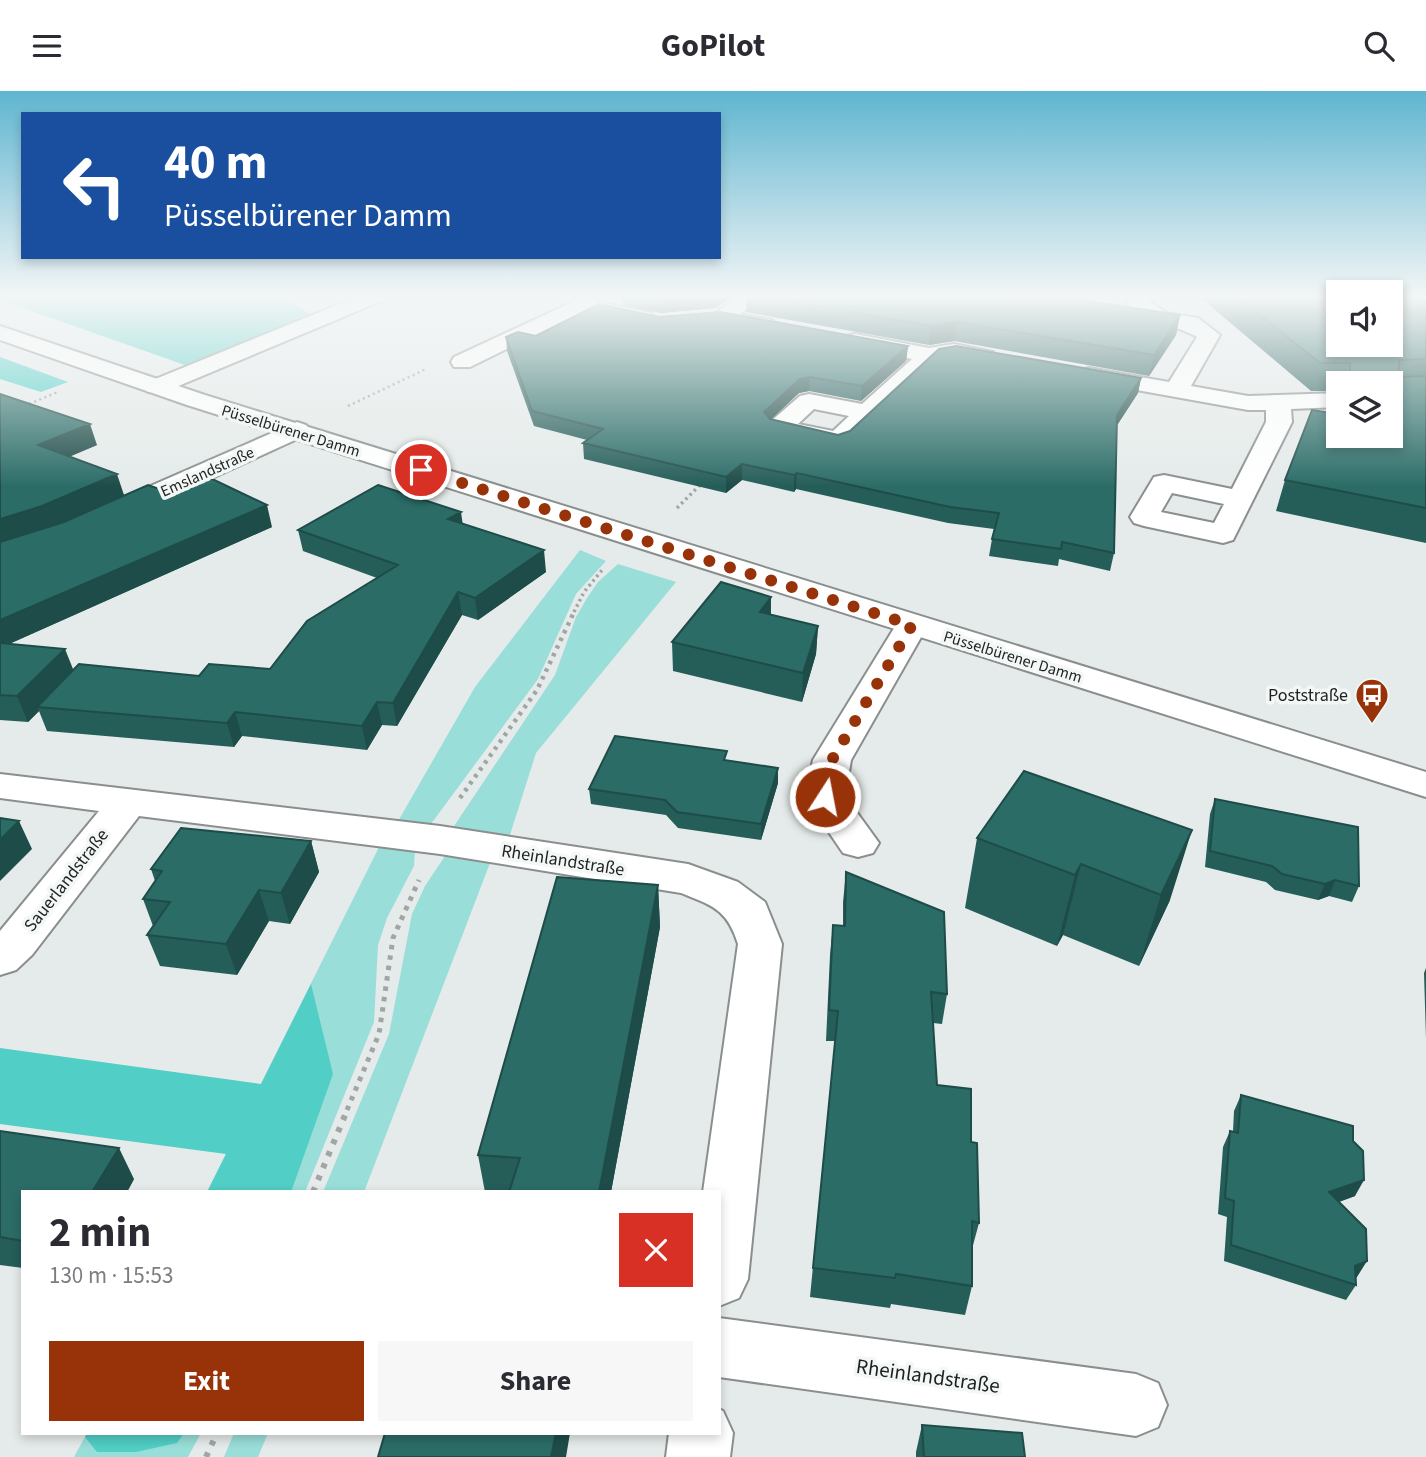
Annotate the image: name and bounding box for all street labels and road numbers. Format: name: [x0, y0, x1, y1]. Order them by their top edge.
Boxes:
street label: Püsselbürener Damm: [219, 399, 363, 463]
street label: Emslandstraße: [157, 441, 258, 502]
street label: Püsselbürener Damm: [941, 625, 1085, 689]
street label: Sauerlandstraße: [18, 823, 115, 937]
street label: Rheinlandstraße: [500, 838, 626, 883]
street label: Rheinlandstraße: [854, 1351, 1002, 1401]

